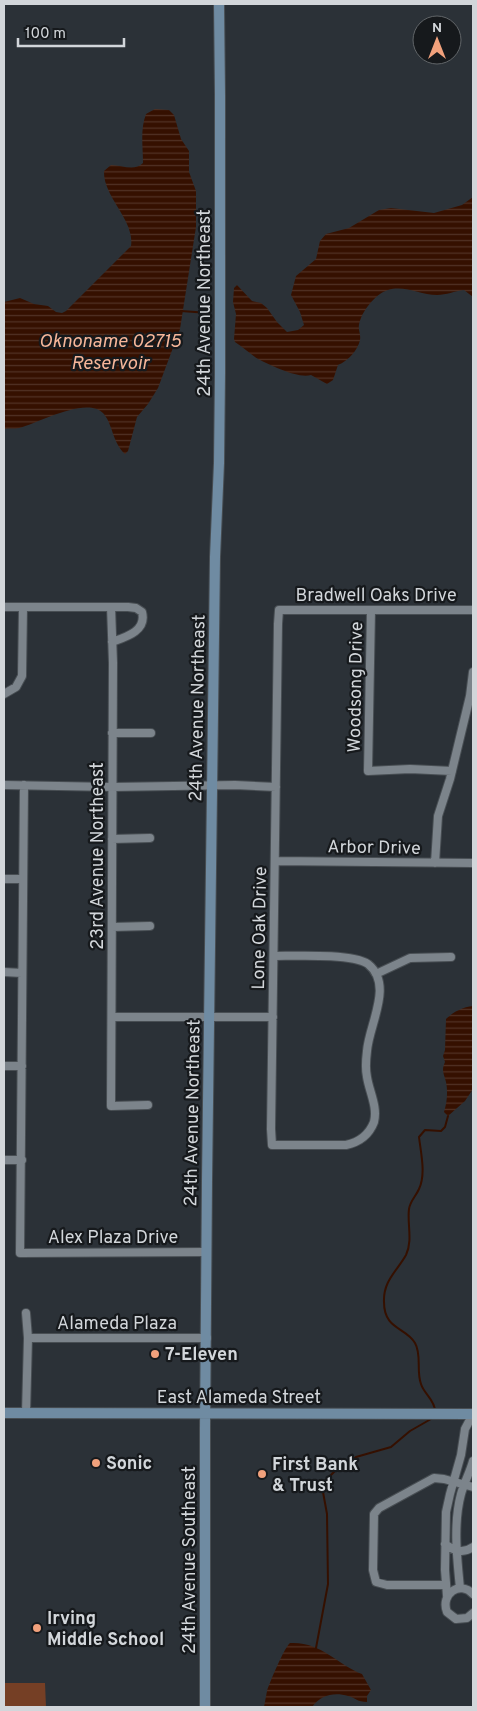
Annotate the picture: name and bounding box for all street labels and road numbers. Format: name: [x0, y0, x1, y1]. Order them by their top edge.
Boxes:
street label: 24th Avenue Northeast: [194, 209, 217, 397]
street label: Bradwell Oaks Drive: [295, 585, 457, 608]
street label: 24th Avenue Northeast: [185, 614, 212, 802]
street label: Woodsong Drive: [344, 621, 369, 753]
street label: 23rd Avenue Northeast: [87, 762, 110, 950]
street label: Arbor Drive: [327, 836, 421, 861]
street label: Lone Oak Drive: [248, 866, 273, 990]
street label: 24th Avenue Northeast: [180, 1019, 207, 1207]
street label: Alex Plaza Drive: [48, 1227, 178, 1250]
street label: Alameda Plaza: [57, 1313, 177, 1336]
street label: East Alameda Street: [157, 1387, 321, 1410]
street label: 24th Avenue Southeast: [179, 1466, 202, 1654]

